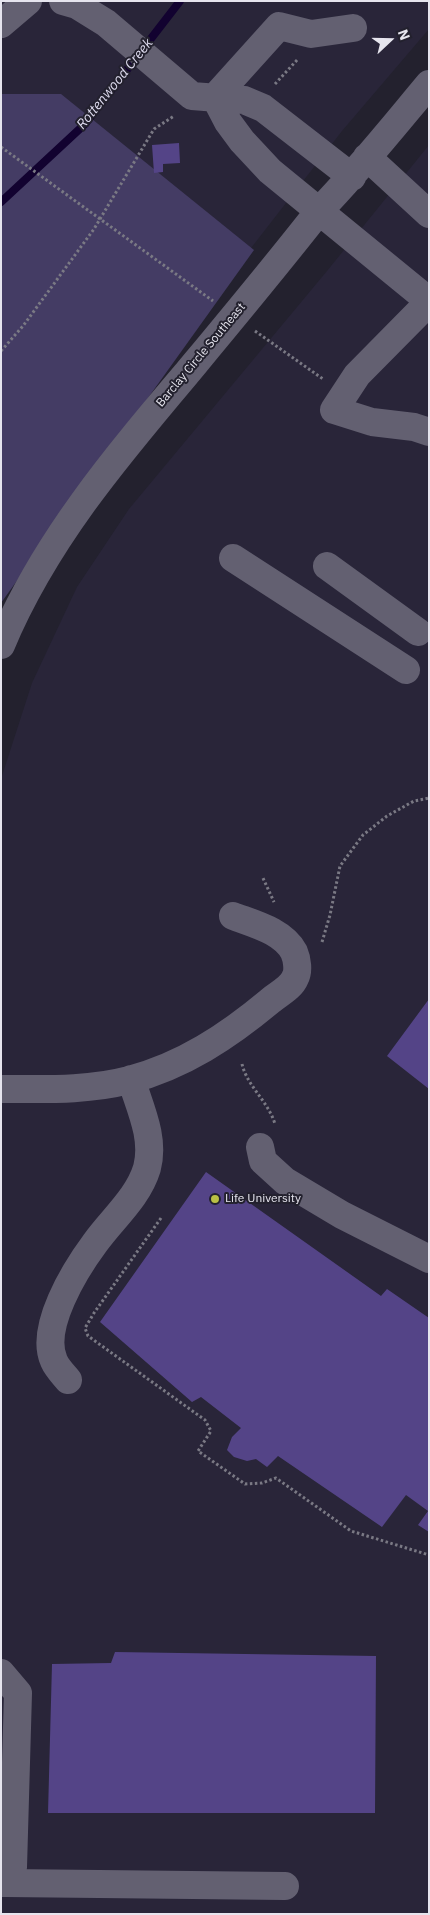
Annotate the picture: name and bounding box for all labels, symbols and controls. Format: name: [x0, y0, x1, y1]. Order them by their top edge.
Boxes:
north arrow: [365, 15, 415, 65]
text: N: [394, 27, 414, 43]
water label: Rottenwood Creek: [73, 35, 157, 133]
street label: Barclay Circle Southeast: [153, 300, 249, 410]
place label: Life University: [225, 1192, 301, 1206]
marker: Life University: [209, 1193, 221, 1205]

